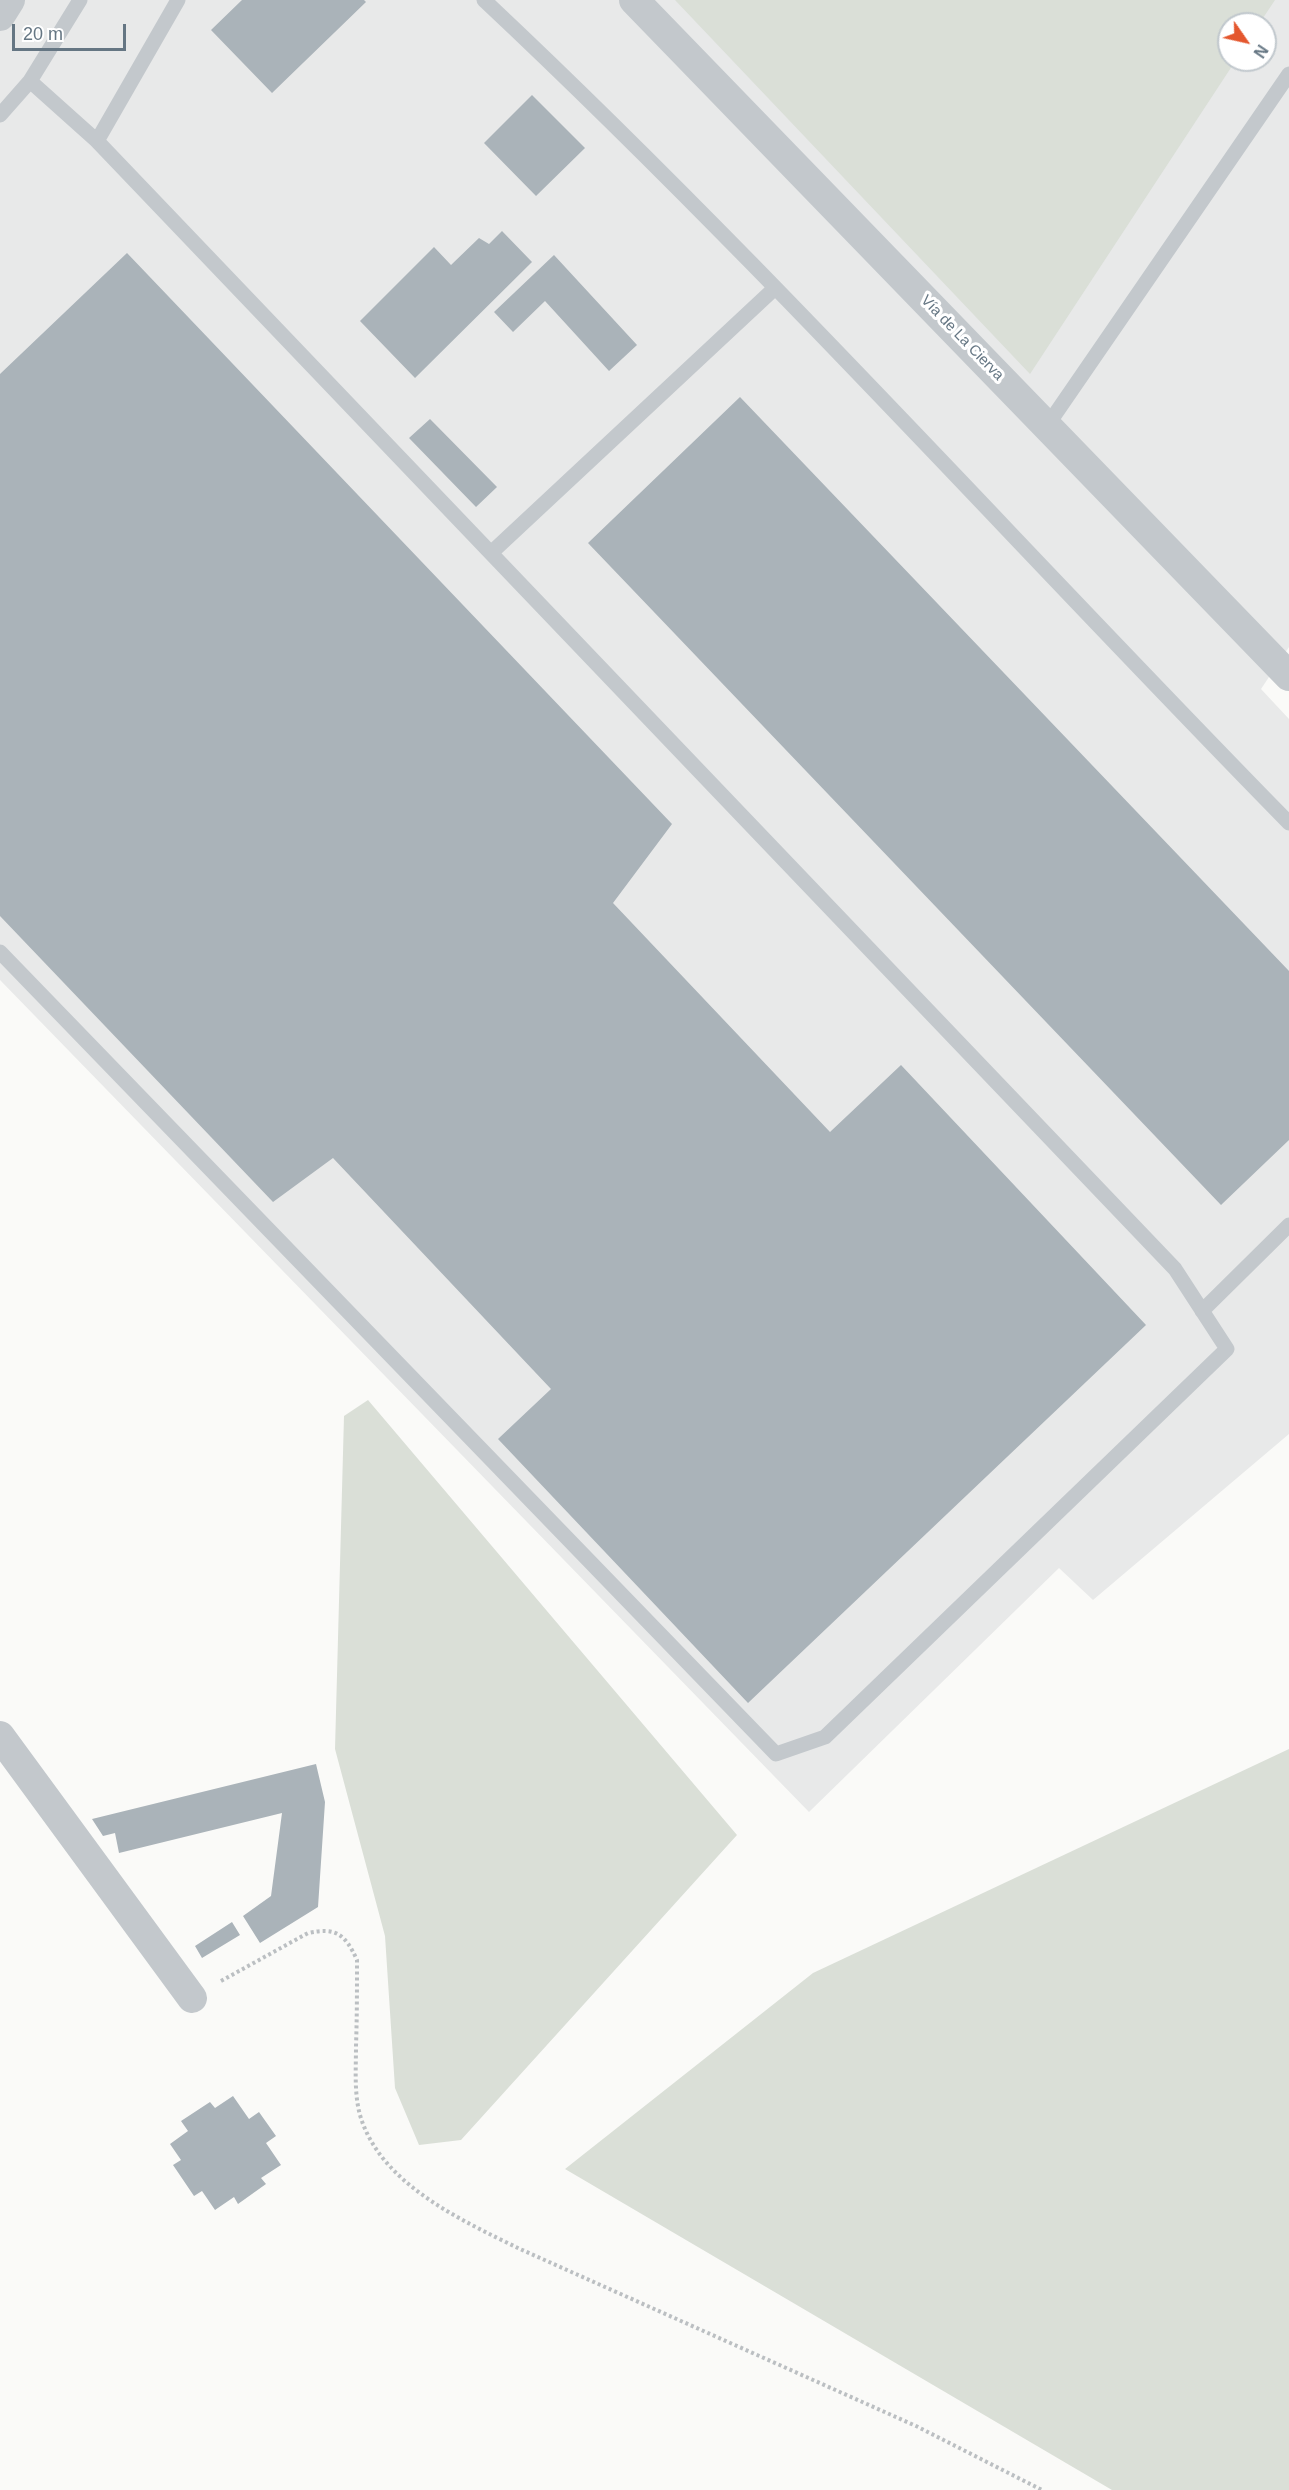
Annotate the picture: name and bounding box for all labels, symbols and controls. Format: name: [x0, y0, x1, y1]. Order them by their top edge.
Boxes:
scale bar: [15, 12, 129, 50]
north arrow: [1217, 12, 1277, 72]
text: 20 m: [23, 24, 63, 44]
text: N: [1250, 42, 1271, 61]
street label: Vía de La Cierva: [917, 292, 1007, 384]

